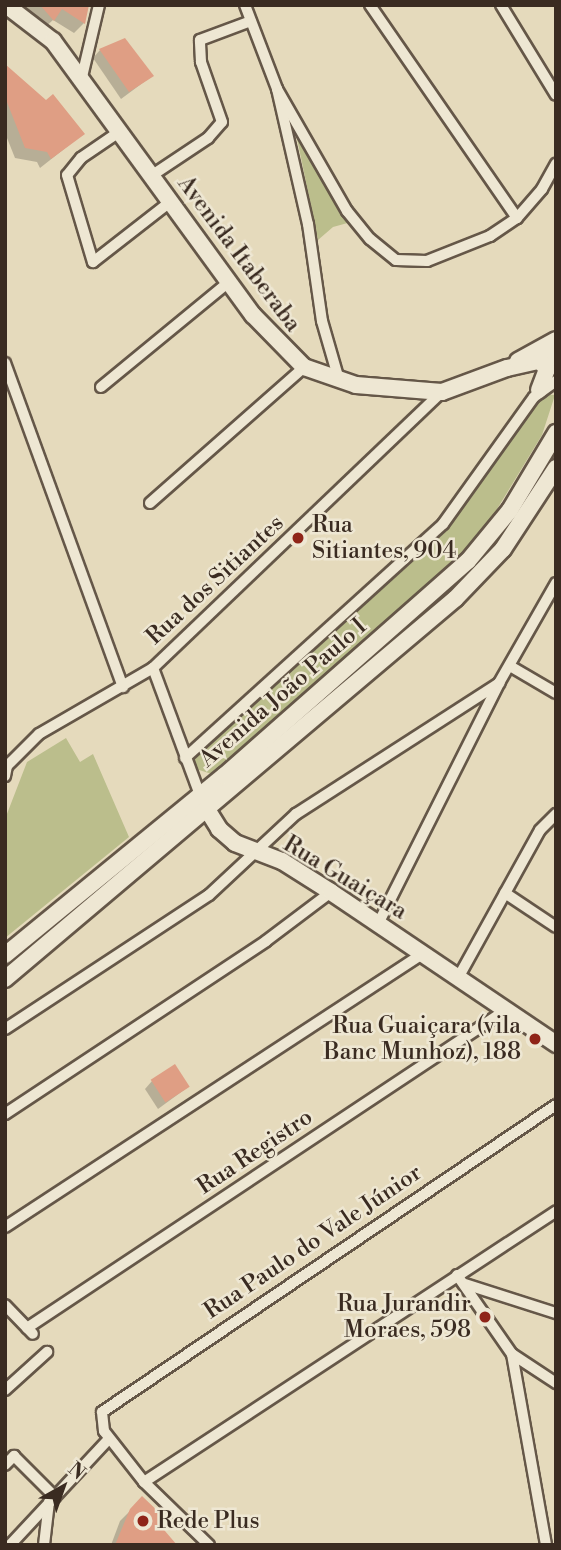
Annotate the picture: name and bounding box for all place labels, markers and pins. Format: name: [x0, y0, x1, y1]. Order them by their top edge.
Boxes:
place label: Rua Sitiantes, 904: [312, 511, 456, 565]
marker: Rua Sitiantes, 904: [290, 530, 306, 546]
place label: Rua Guaiçara (vila Banc Munhoz), 188: [323, 1012, 521, 1066]
marker: Rua Guaiçara (vila Banc Munhoz), 188: [527, 1031, 543, 1047]
place label: Rua Jurandir Moraes, 598: [337, 1290, 471, 1344]
marker: Rua Jurandir Moraes, 598: [477, 1309, 493, 1325]
place label: Rede Plus: [157, 1507, 259, 1535]
marker: Rede Plus: [135, 1513, 151, 1529]

